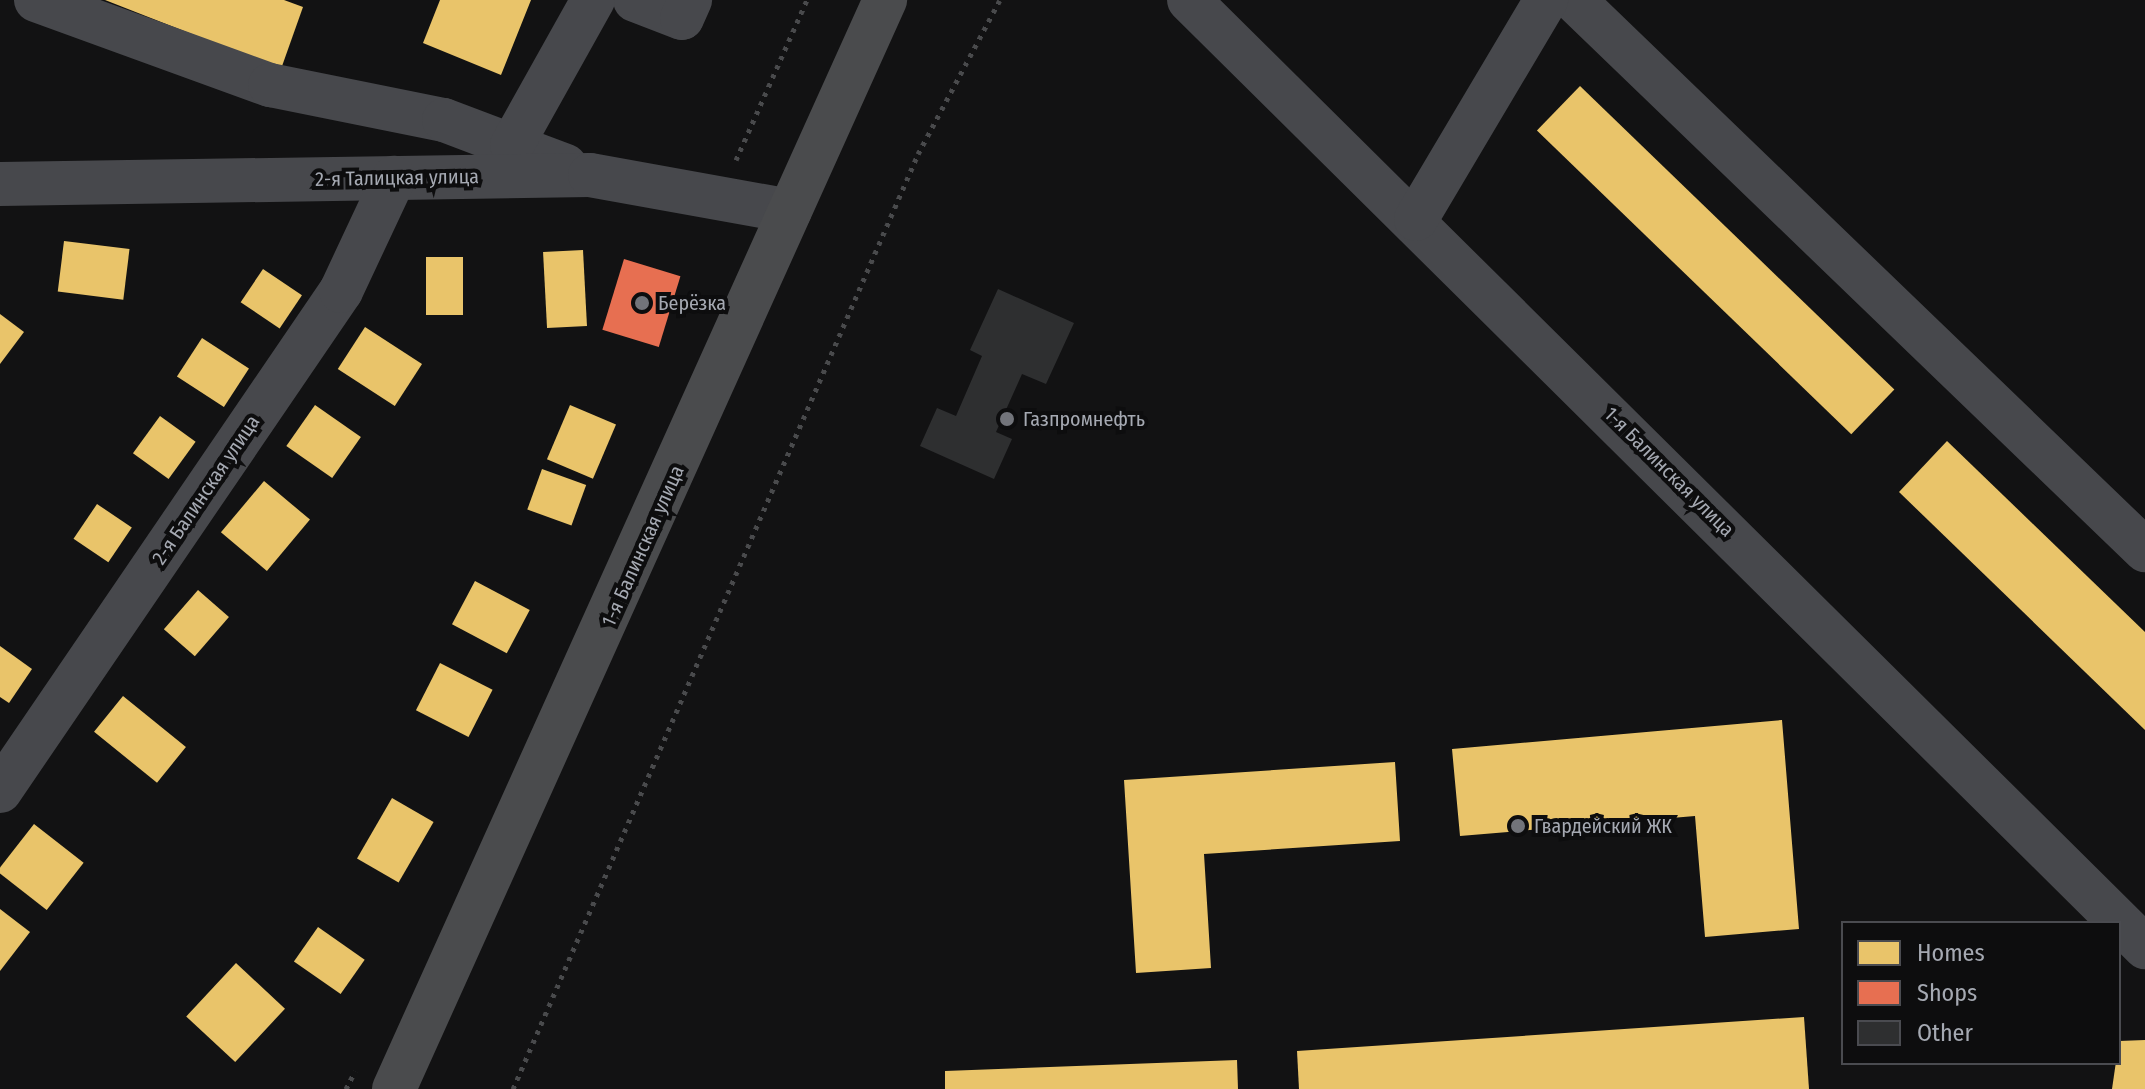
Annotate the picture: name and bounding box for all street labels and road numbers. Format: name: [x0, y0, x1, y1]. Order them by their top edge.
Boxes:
street label: 2-я Талицкая улица: [315, 165, 479, 191]
street label: 1-я Балинская улица: [1599, 402, 1739, 542]
street label: 2-я Балинская улица: [147, 411, 265, 569]
street label: 1-я Балинская улица: [597, 462, 689, 630]

